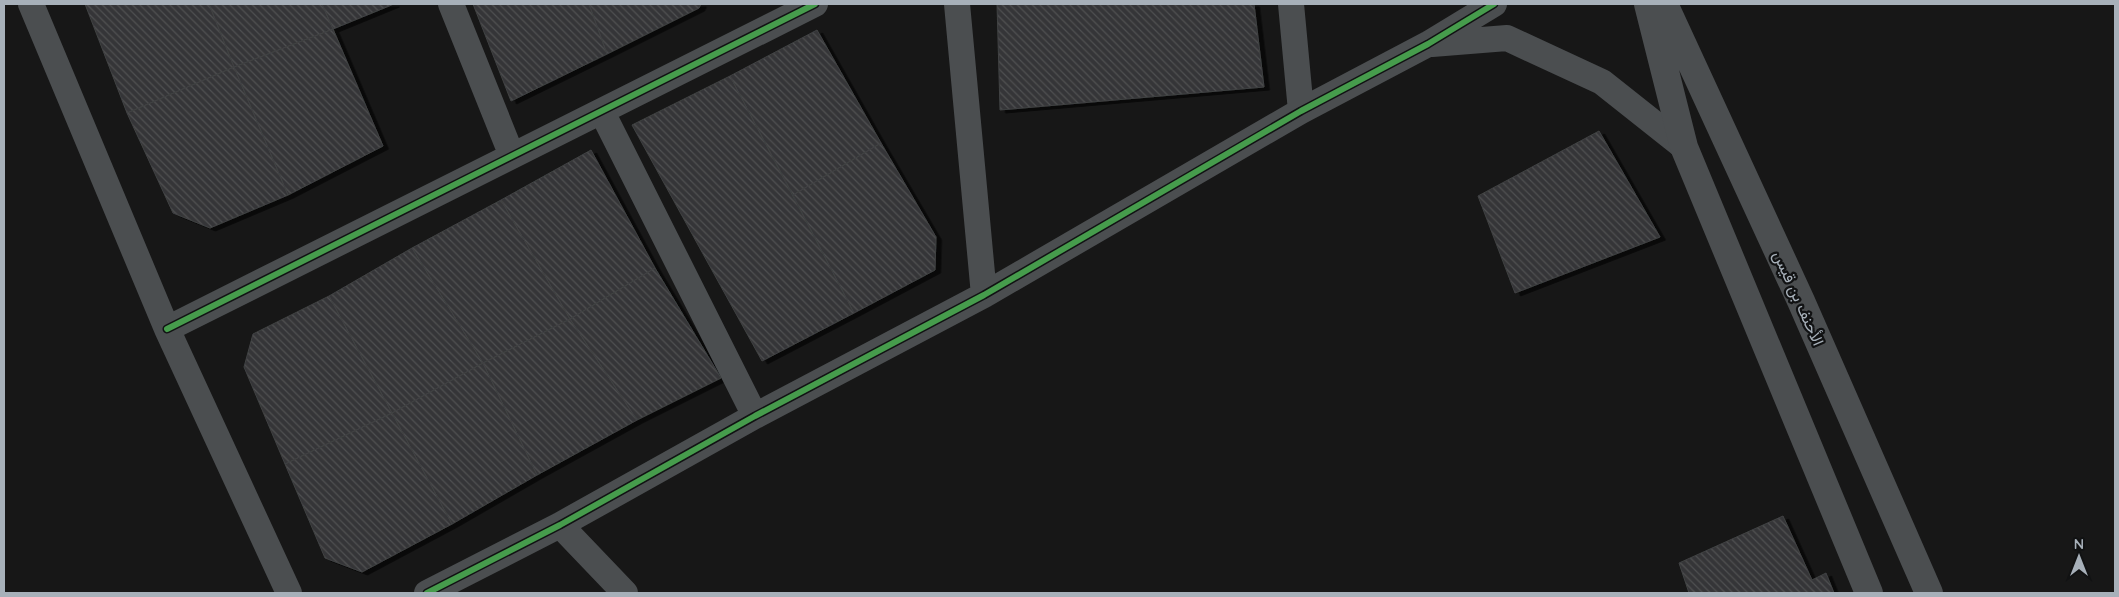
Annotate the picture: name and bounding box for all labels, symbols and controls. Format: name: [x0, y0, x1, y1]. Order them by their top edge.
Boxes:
street label: الأحنف بن قيس: [1768, 247, 1829, 349]
north arrow: [2054, 532, 2104, 582]
text: N: [2074, 535, 2084, 553]

